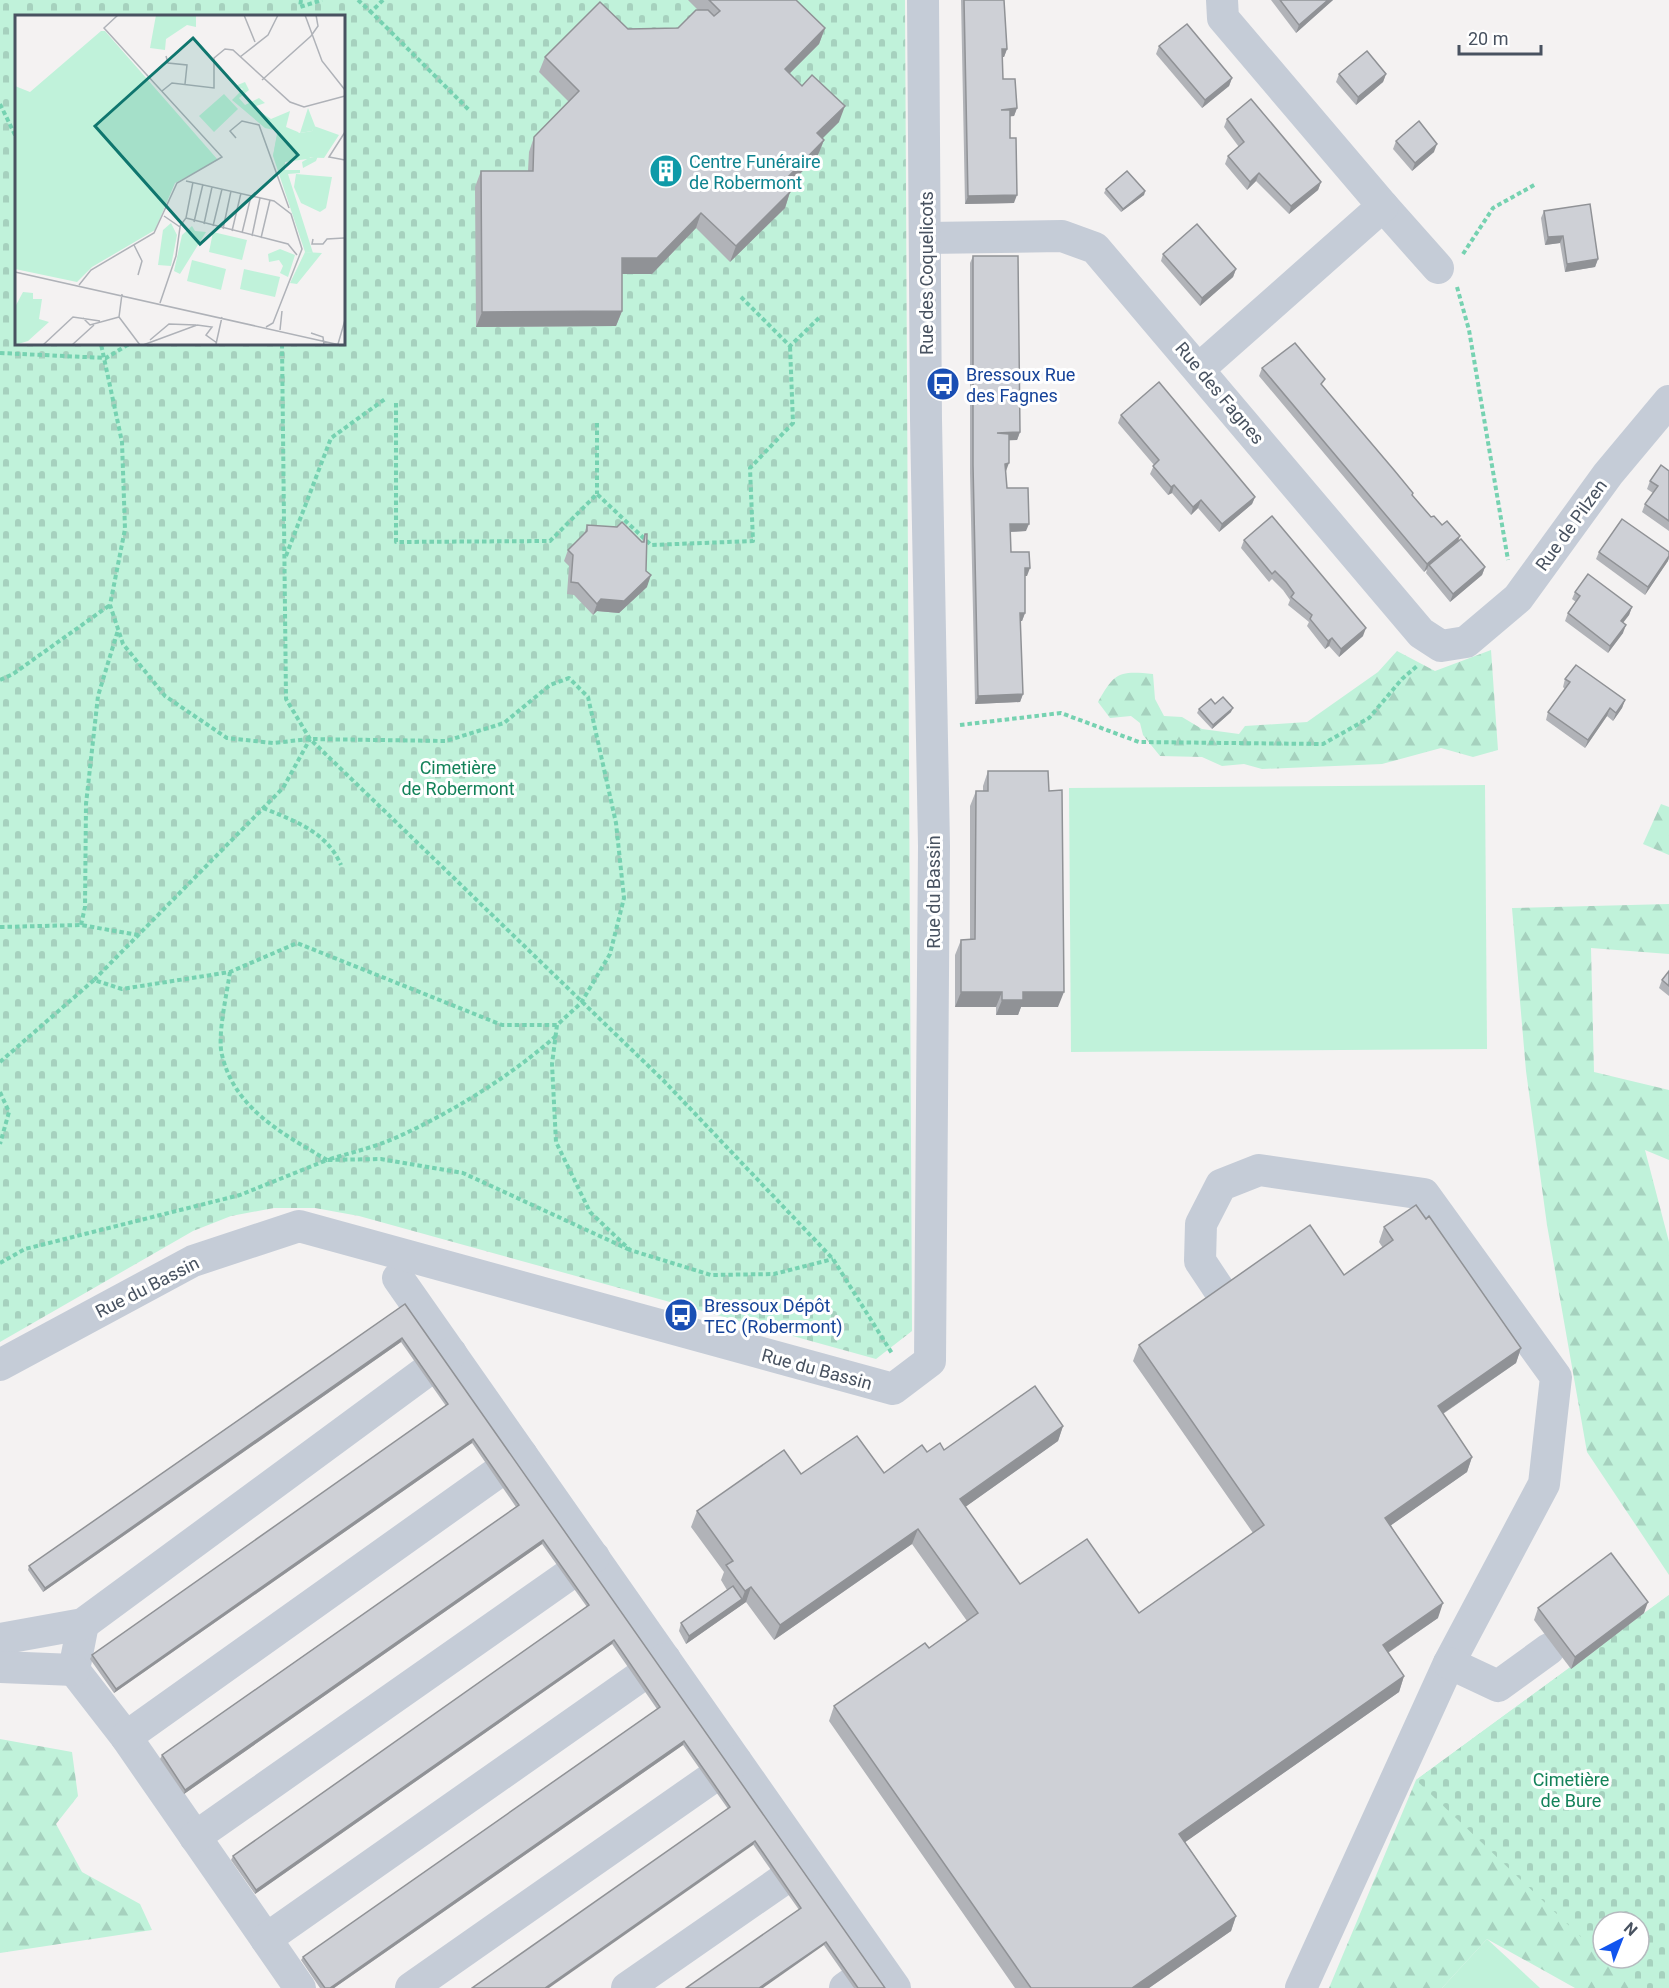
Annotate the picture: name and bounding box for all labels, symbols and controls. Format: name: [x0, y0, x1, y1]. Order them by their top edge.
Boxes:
inset map: [15, 15, 345, 345]
scale bar: [1459, 18, 1542, 56]
text: 20 m: [1468, 28, 1508, 49]
place label: Centre Funéraire de Robermont: [689, 151, 821, 193]
building icon: Centre Funéraire de Robermont: [648, 153, 684, 189]
street label: Rue des Coquelicots: [916, 191, 937, 355]
street label: Rue des Fagnes: [1171, 338, 1269, 448]
place label: Bressoux Rue des Fagnes: [966, 364, 1075, 406]
bus stop icon: Bressoux Rue des Fagnes: [925, 366, 961, 402]
street label: Rue de Pilzen: [1531, 475, 1611, 575]
park label: Cimetière de Robermont: [401, 757, 515, 799]
street label: Rue du Bassin: [923, 835, 944, 949]
street label: Rue du Bassin: [92, 1252, 202, 1322]
place label: Bressoux Dépôt TEC (Robermont): [704, 1295, 843, 1338]
bus stop icon: Bressoux Dépôt TEC (Robermont): [663, 1297, 699, 1333]
street label: Rue du Bassin: [759, 1344, 875, 1394]
park label: Cimetière de Bure: [1533, 1769, 1609, 1811]
north arrow: [1591, 1910, 1651, 1970]
text: N: [1620, 1918, 1641, 1940]

